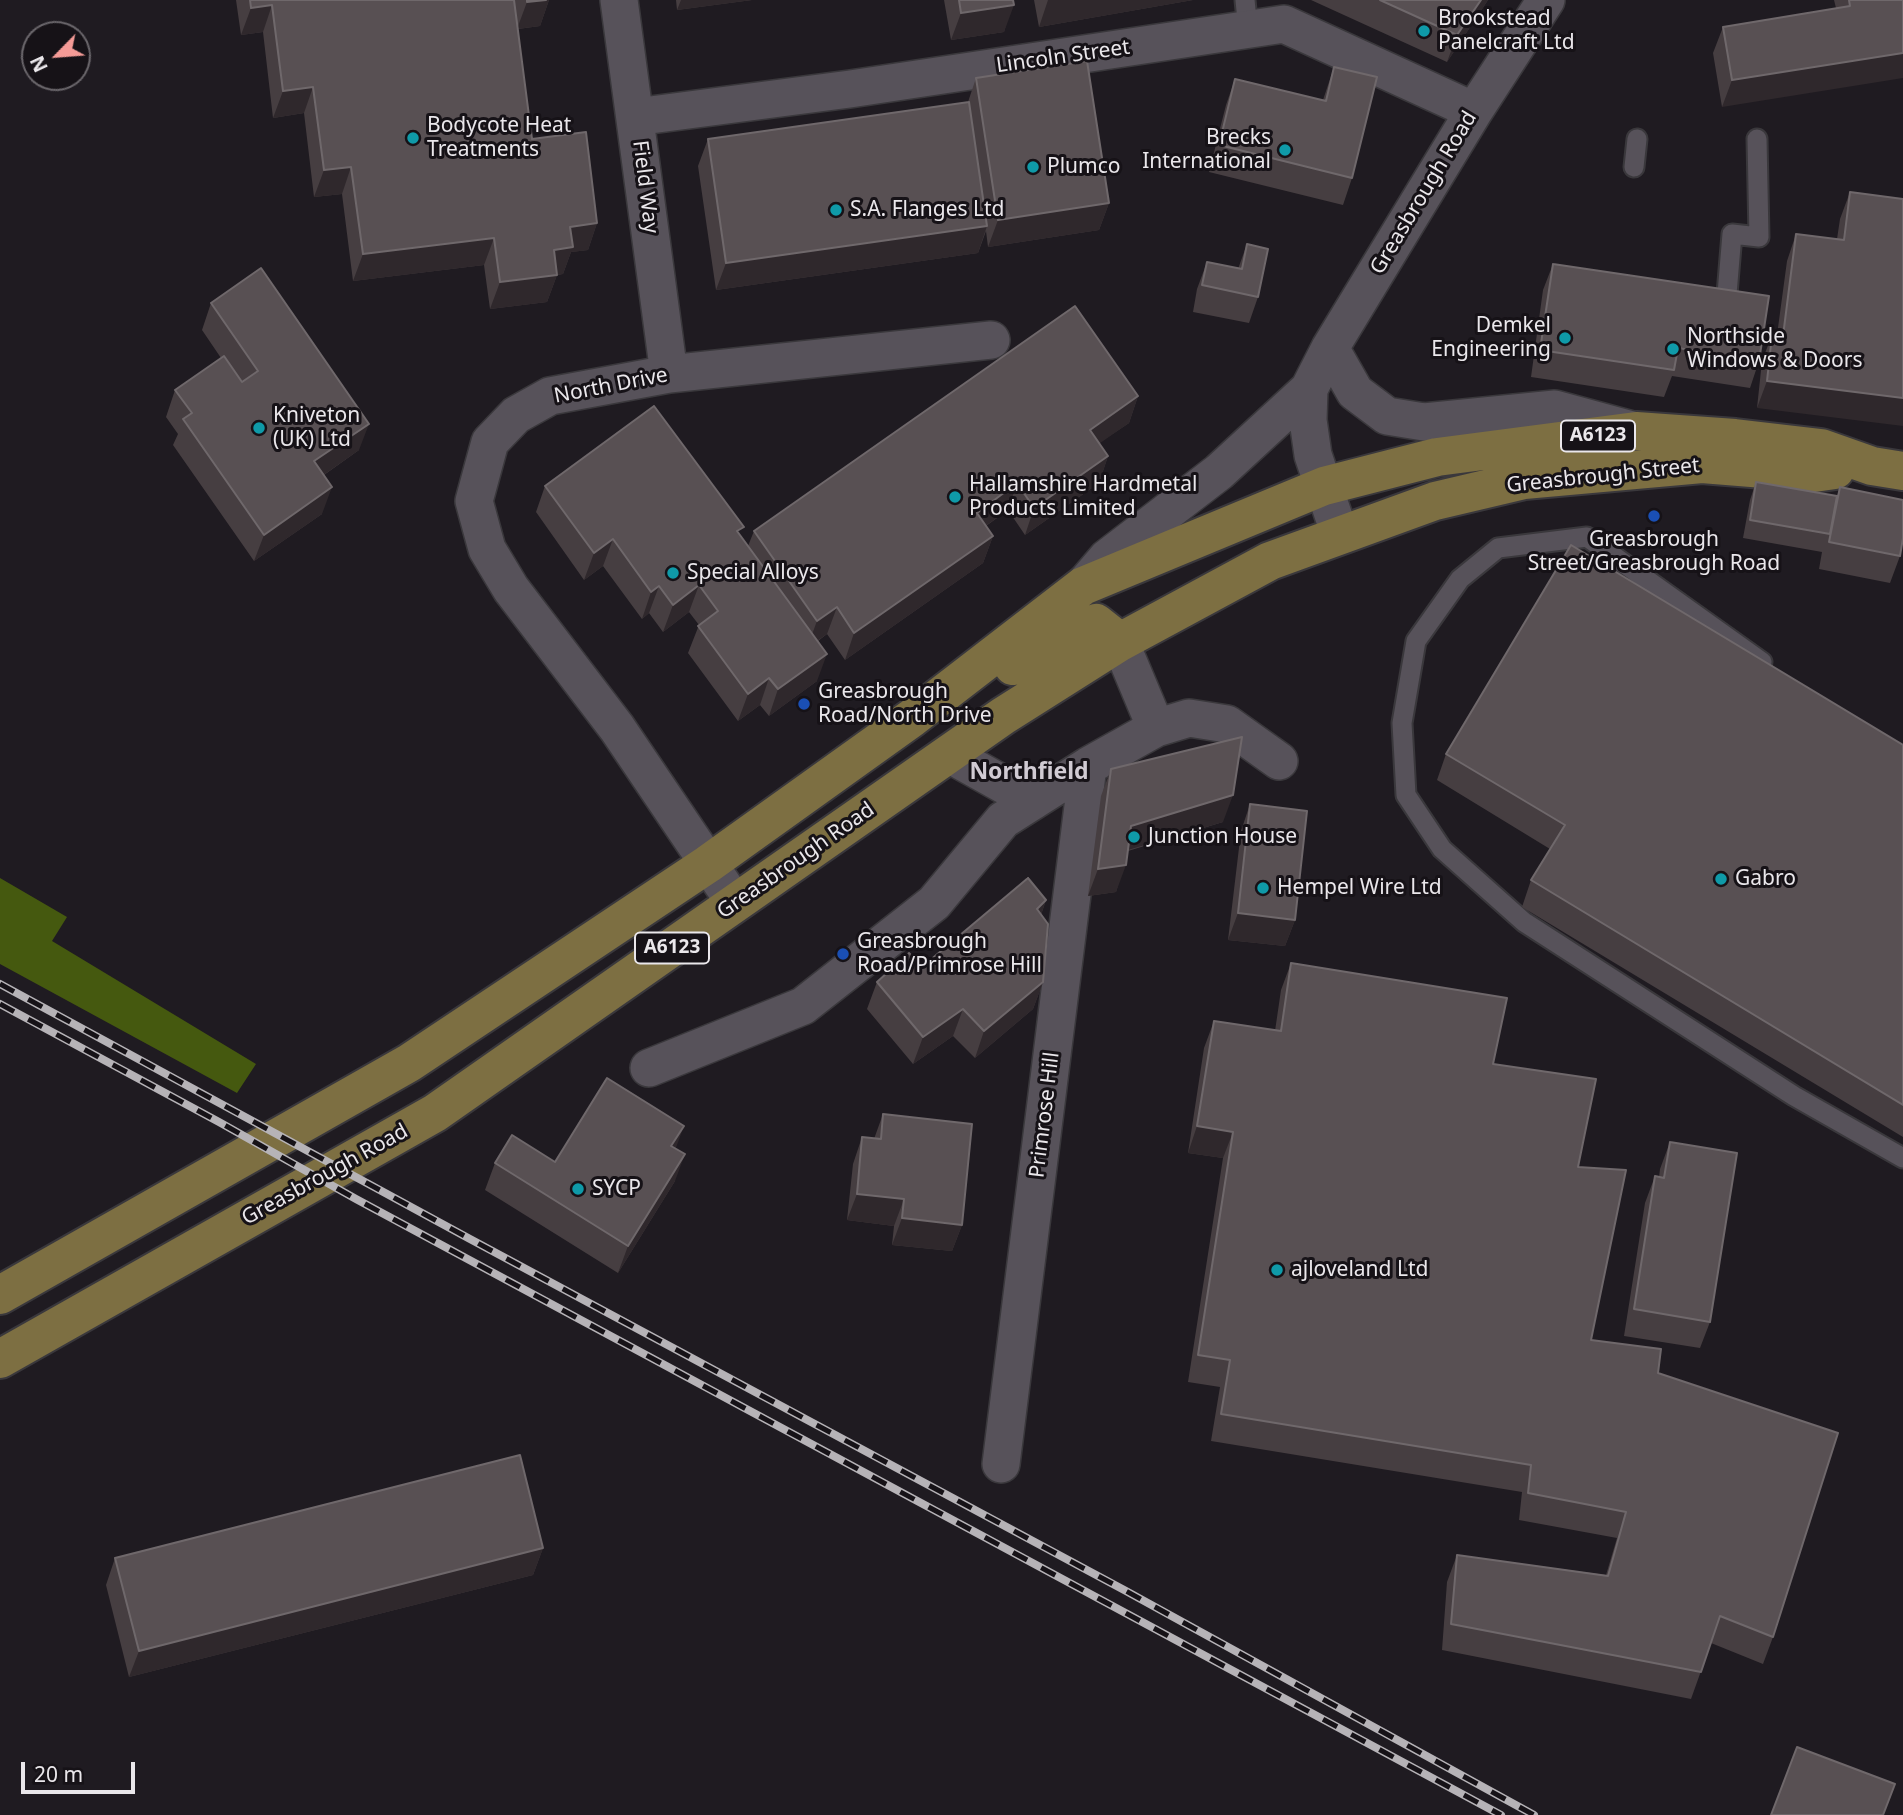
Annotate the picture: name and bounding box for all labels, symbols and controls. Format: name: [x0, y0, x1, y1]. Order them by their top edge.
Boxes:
place label: Brookstead Panelcraft Ltd: [1438, 6, 1575, 56]
north arrow: [21, 21, 91, 91]
marker: Brookstead Panelcraft Ltd: [1416, 23, 1432, 39]
street label: Lincoln Street: [995, 35, 1131, 79]
text: N: [24, 52, 54, 77]
street label: Greasbrough Road: [1365, 107, 1483, 279]
place label: Bodycote Heat Treatments: [427, 113, 571, 163]
place label: Brecks International: [1142, 125, 1271, 175]
marker: Bodycote Heat Treatments: [405, 130, 421, 146]
street label: Field Way: [627, 139, 663, 235]
marker: Brecks International: [1277, 142, 1293, 158]
place label: Plumco: [1047, 154, 1121, 180]
marker: Plumco: [1025, 159, 1041, 175]
place label: S.A. Flanges Ltd: [850, 197, 1005, 223]
marker: S.A. Flanges Ltd: [828, 202, 844, 218]
place label: Demkel Engineering: [1431, 313, 1551, 363]
place label: Northside Windows & Doors: [1687, 324, 1862, 374]
marker: Demkel Engineering: [1557, 330, 1573, 346]
marker: Northside Windows & Doors: [1665, 341, 1681, 357]
street label: North Drive: [552, 363, 670, 409]
place label: Kniveton (UK) Ltd: [273, 403, 360, 453]
marker: Kniveton (UK) Ltd: [251, 420, 267, 436]
road number: A6123: [1561, 420, 1635, 452]
street label: Greasbrough Street: [1505, 453, 1701, 499]
place label: Hallamshire Hardmetal Products Limited: [969, 472, 1197, 522]
marker: Hallamshire Hardmetal Products Limited: [947, 489, 963, 505]
marker: Greasbrough Street/Greasbrough Road: [1646, 508, 1662, 524]
place label: Greasbrough Street/Greasbrough Road: [1528, 527, 1780, 577]
place label: Special Alloys: [687, 560, 819, 586]
marker: Special Alloys: [665, 565, 681, 581]
place label: Greasbrough Road/North Drive: [818, 679, 992, 729]
marker: Greasbrough Road/North Drive: [796, 696, 812, 712]
district label: Northfield: [969, 758, 1089, 786]
street label: Greasbrough Road: [713, 797, 879, 925]
place label: Junction House: [1148, 824, 1297, 850]
marker: Junction House: [1126, 829, 1142, 845]
place label: Gabro: [1735, 866, 1796, 892]
marker: Gabro: [1713, 871, 1729, 887]
place label: Hempel Wire Ltd: [1277, 875, 1442, 901]
marker: Hempel Wire Ltd: [1255, 880, 1271, 896]
place label: Greasbrough Road/Primrose Hill: [857, 929, 1042, 979]
road number: A6123: [635, 932, 709, 964]
marker: Greasbrough Road/Primrose Hill: [835, 946, 851, 962]
street label: Primrose Hill: [1025, 1051, 1065, 1179]
street label: Greasbrough Road: [238, 1119, 412, 1231]
place label: SYCP: [592, 1176, 641, 1202]
marker: SYCP: [570, 1181, 586, 1197]
place label: ajloveland Ltd: [1291, 1257, 1428, 1283]
marker: ajloveland Ltd: [1269, 1262, 1285, 1278]
scale bar: [24, 1748, 138, 1792]
text: 20 m: [34, 1760, 83, 1788]

